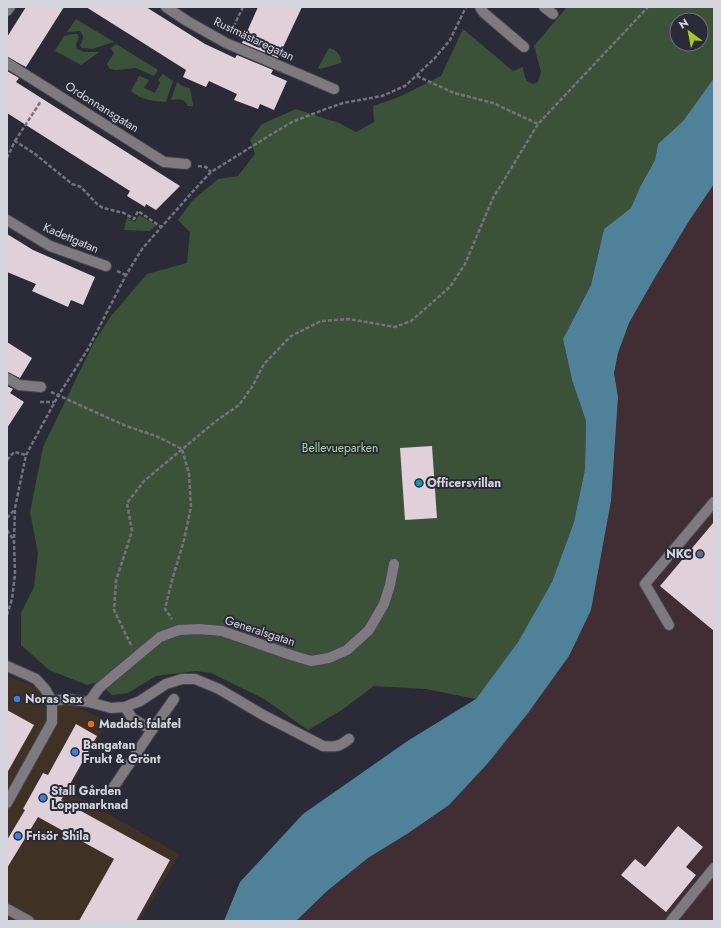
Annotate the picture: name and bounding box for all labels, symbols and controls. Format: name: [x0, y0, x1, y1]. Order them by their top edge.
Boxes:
street label: Rustmästaregatan: [211, 12, 297, 66]
north arrow: [669, 12, 709, 52]
text: N: [676, 14, 692, 33]
street label: Ordonnansgatan: [62, 77, 142, 137]
street label: Kadettgatan: [40, 218, 102, 258]
park label: Bellevueparken: [302, 439, 378, 457]
place label: Officersvillan: [427, 474, 501, 492]
marker: Officersvillan: [414, 478, 424, 488]
place label: NKC: [666, 545, 692, 563]
marker: NKC: [695, 549, 705, 559]
street label: Generalsgatan: [222, 611, 298, 651]
place label: Noras Sax: [25, 690, 83, 708]
marker: Noras Sax: [12, 694, 22, 704]
place label: Madads falafel: [99, 715, 181, 733]
marker: Madads falafel: [86, 719, 96, 729]
place label: Bangatan Frukt & Grönt: [83, 736, 161, 768]
marker: Bangatan Frukt & Grönt: [70, 747, 80, 757]
place label: Stall Gården Loppmarknad: [51, 782, 128, 814]
marker: Stall Gården Loppmarknad: [38, 793, 48, 803]
place label: Frisör Shila: [26, 827, 89, 845]
marker: Frisör Shila: [13, 831, 23, 841]

